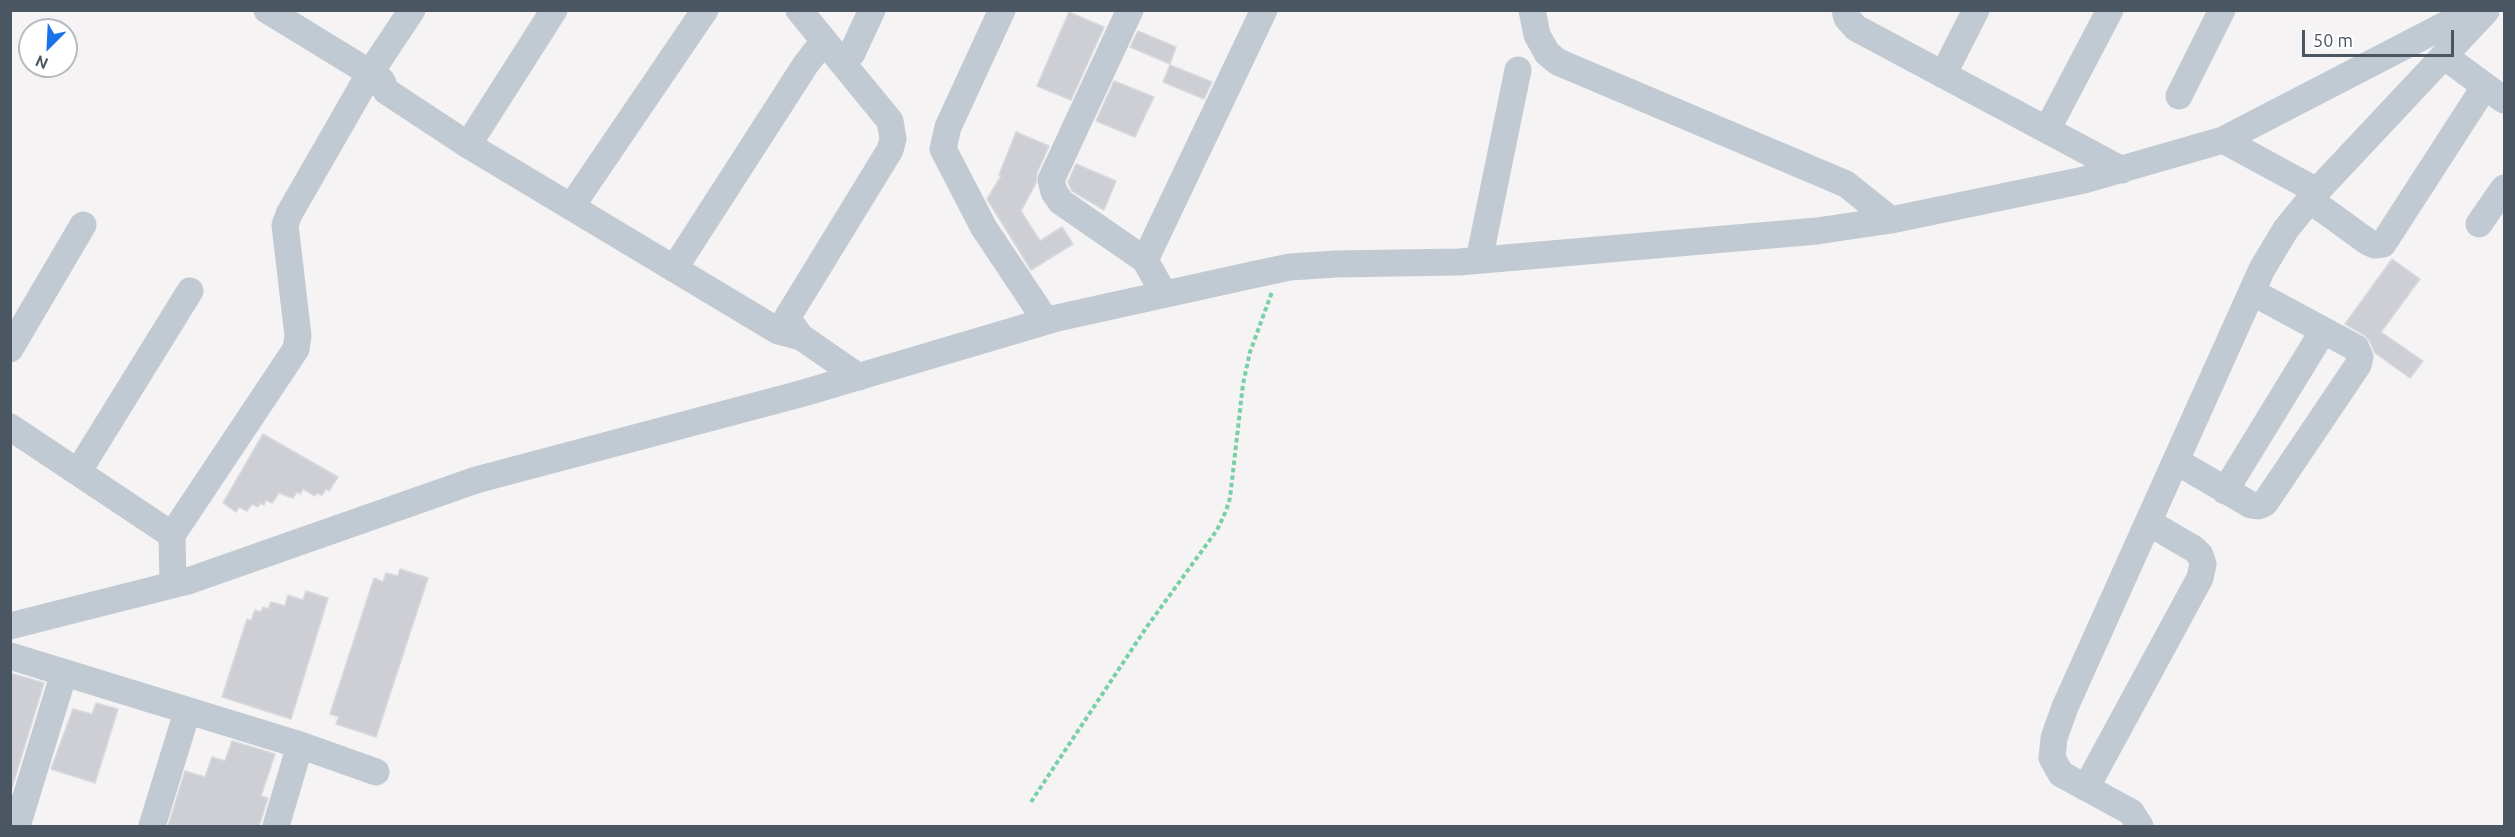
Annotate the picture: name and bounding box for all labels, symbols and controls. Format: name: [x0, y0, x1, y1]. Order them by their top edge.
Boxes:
north arrow: [18, 18, 78, 78]
scale bar: [2305, 18, 2456, 56]
text: 50 m: [2313, 30, 2353, 50]
text: N: [32, 52, 51, 73]

